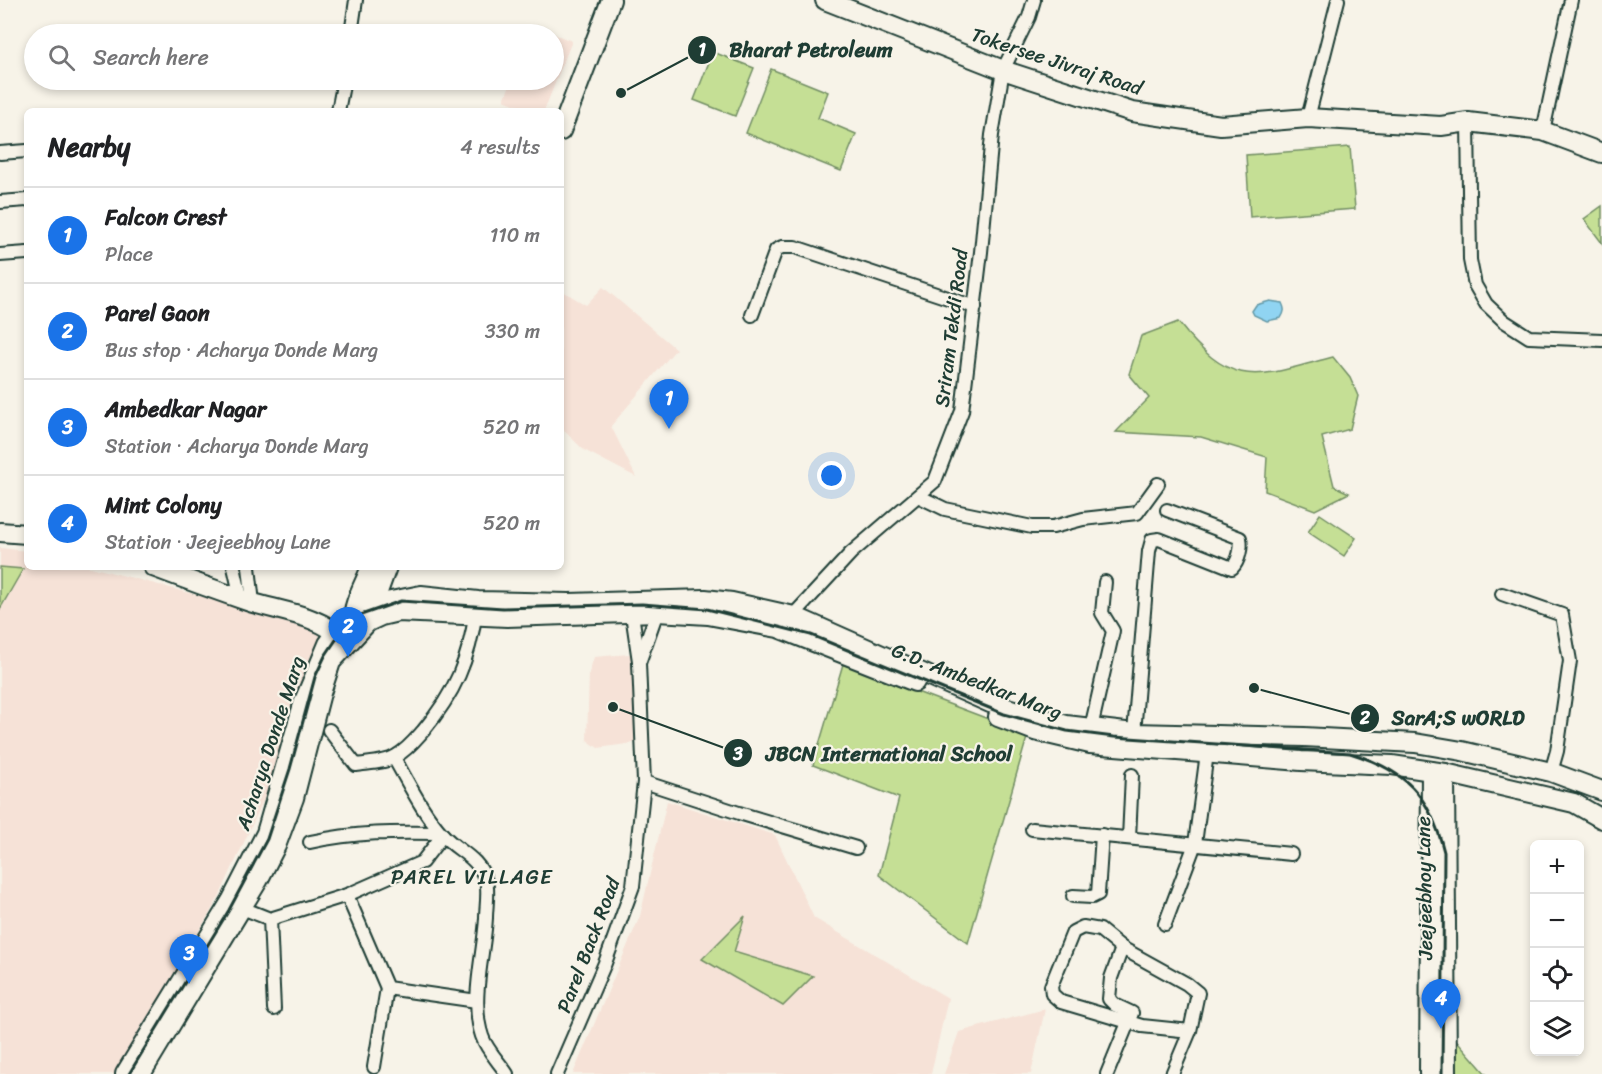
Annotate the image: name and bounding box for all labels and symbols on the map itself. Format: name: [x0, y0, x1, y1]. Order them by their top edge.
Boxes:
street label: Tokersee Jivraj Road: [967, 17, 1148, 106]
callout: Bharat Petroleum: [687, 30, 905, 69]
text: Bharat Petroleum: [729, 31, 894, 69]
text: 1: [698, 34, 706, 66]
street label: Sriram Tekdi Road: [924, 246, 979, 409]
pin: 1: [650, 380, 688, 429]
your location: [817, 461, 846, 490]
pin: 2: [328, 608, 368, 657]
street label: G.D. Ambedkar Marg: [886, 633, 1067, 730]
street label: Acharya Donde Marg: [225, 651, 315, 836]
callout: SarA;S wORLD: [1350, 698, 1537, 737]
text: SarA;S wORLD: [1391, 699, 1525, 737]
text: 2: [1359, 702, 1371, 734]
callout: JBCN International School: [723, 734, 1024, 773]
text: JBCN International School: [765, 735, 1013, 773]
text: 3: [732, 738, 743, 770]
street label: Jeejeebhoy Lane: [1406, 816, 1443, 961]
district label: PAREL VILLAGE: [391, 858, 553, 896]
street label: Parel Back Road: [547, 871, 631, 1018]
pin: 3: [170, 934, 208, 984]
pin: 4: [1422, 980, 1460, 1029]

